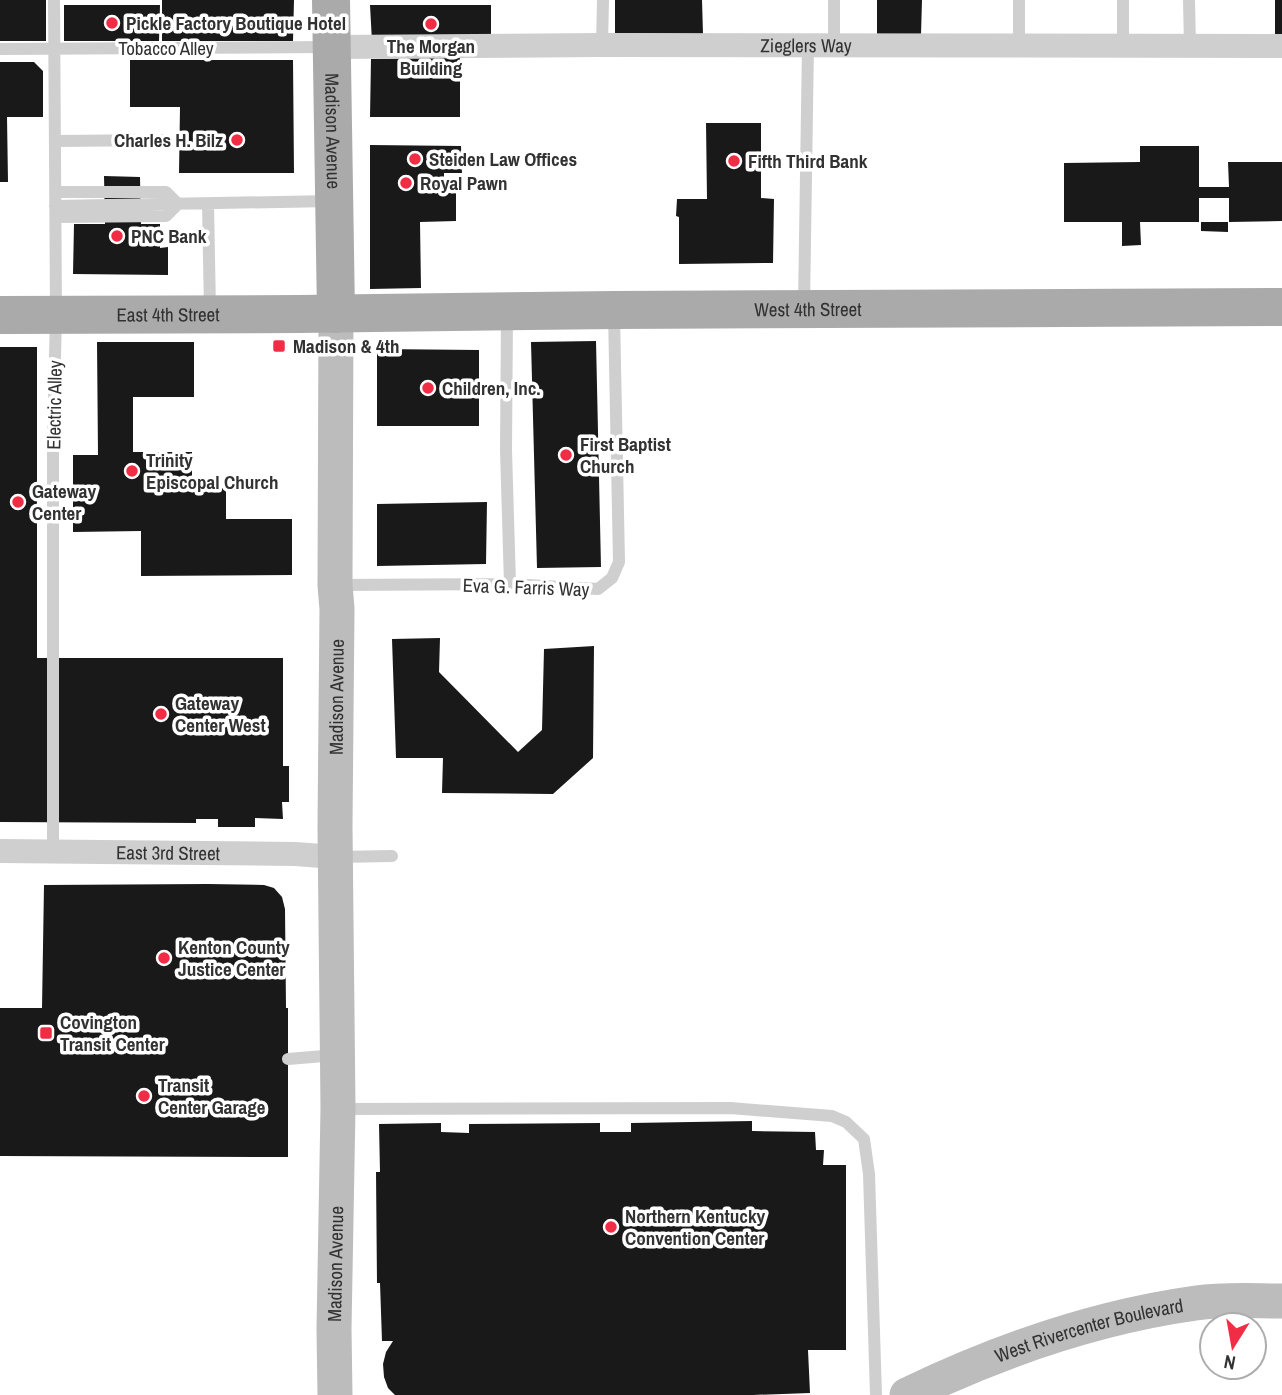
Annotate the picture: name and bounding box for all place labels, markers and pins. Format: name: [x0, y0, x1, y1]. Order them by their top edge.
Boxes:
place label: Pickle Factory Boutique Hotel: [126, 10, 346, 36]
marker: Pickle Factory Boutique Hotel: [104, 15, 120, 31]
marker: The Morgan Building: [423, 16, 439, 32]
place label: The Morgan Building: [387, 33, 475, 81]
place label: Charles H. Bilz: [114, 127, 223, 153]
marker: Charles H. Bilz: [229, 132, 245, 148]
place label: Steiden Law Offices: [429, 146, 577, 172]
place label: Fifth Third Bank: [748, 148, 868, 174]
marker: Steiden Law Offices: [407, 151, 423, 167]
marker: Fifth Third Bank: [726, 153, 742, 169]
place label: Royal Pawn: [420, 170, 507, 196]
marker: Royal Pawn: [398, 175, 414, 191]
place label: PNC Bank: [131, 223, 207, 249]
marker: PNC Bank: [109, 228, 125, 244]
place label: Madison & 4th: [293, 333, 399, 359]
marker: Madison & 4th: [271, 338, 287, 354]
place label: Children, Inc.: [442, 375, 541, 401]
marker: Children, Inc.: [420, 380, 436, 396]
place label: First Baptist Church: [580, 431, 671, 479]
place label: Trinity Episcopal Church: [146, 447, 278, 495]
marker: First Baptist Church: [558, 447, 574, 463]
marker: Trinity Episcopal Church: [124, 463, 140, 479]
place label: Gateway Center: [32, 478, 96, 526]
marker: Gateway Center: [10, 494, 26, 510]
place label: Gateway Center West: [175, 690, 266, 738]
marker: Gateway Center West: [153, 706, 169, 722]
place label: Kenton County Justice Center: [178, 934, 290, 982]
marker: Kenton County Justice Center: [156, 950, 172, 966]
place label: Covington Transit Center: [60, 1009, 165, 1057]
marker: Covington Transit Center: [38, 1025, 54, 1041]
place label: Transit Center Garage: [158, 1072, 266, 1120]
marker: Transit Center Garage: [136, 1088, 152, 1104]
place label: Northern Kentucky Convention Center: [625, 1203, 766, 1251]
marker: Northern Kentucky Convention Center: [603, 1219, 619, 1235]

